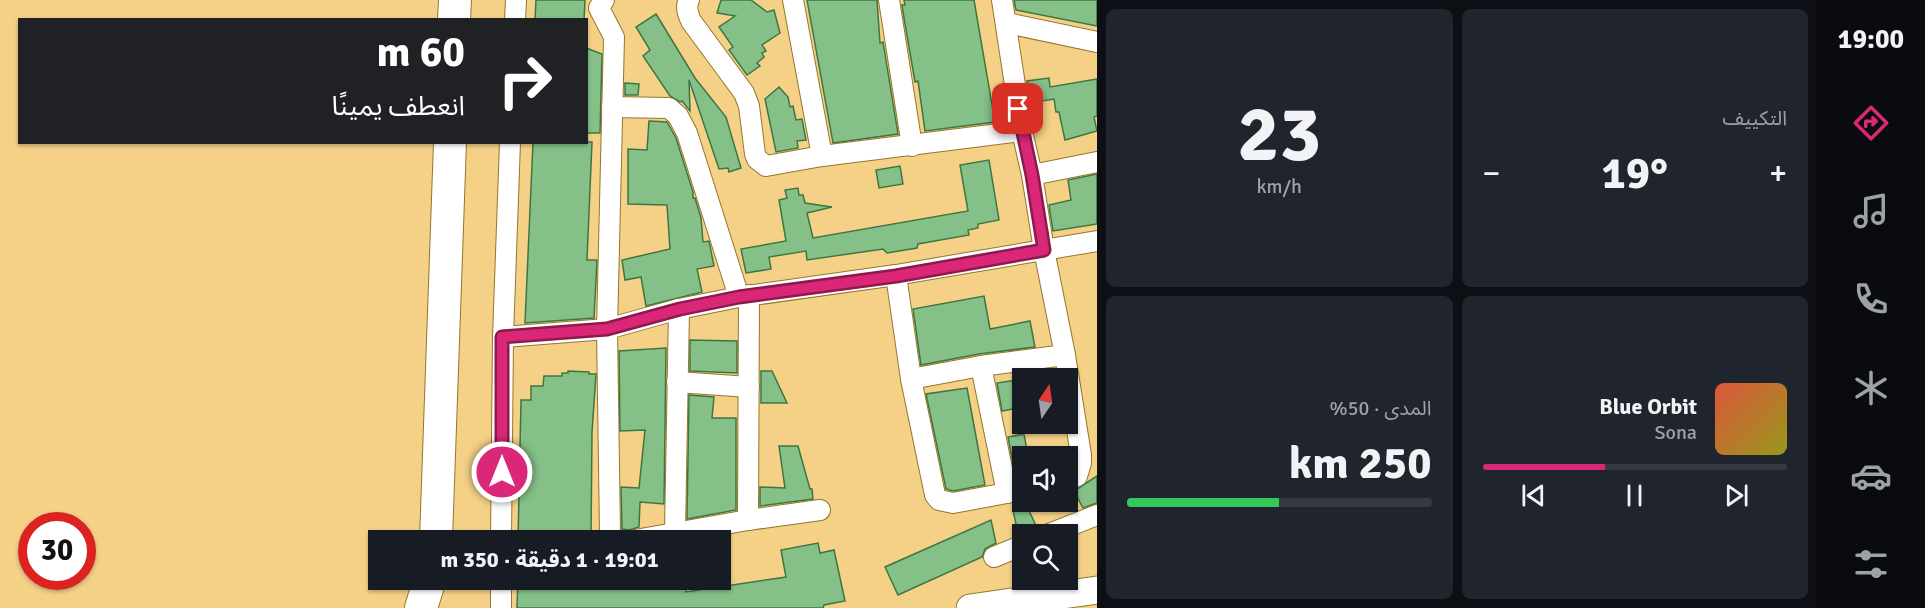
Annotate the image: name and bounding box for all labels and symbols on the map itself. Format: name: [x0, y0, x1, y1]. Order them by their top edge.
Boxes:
pin: [992, 83, 1043, 134]
north arrow: [1012, 368, 1078, 434]
position arrow: [470, 440, 534, 504]
speed limit sign: 30: [18, 512, 96, 590]

